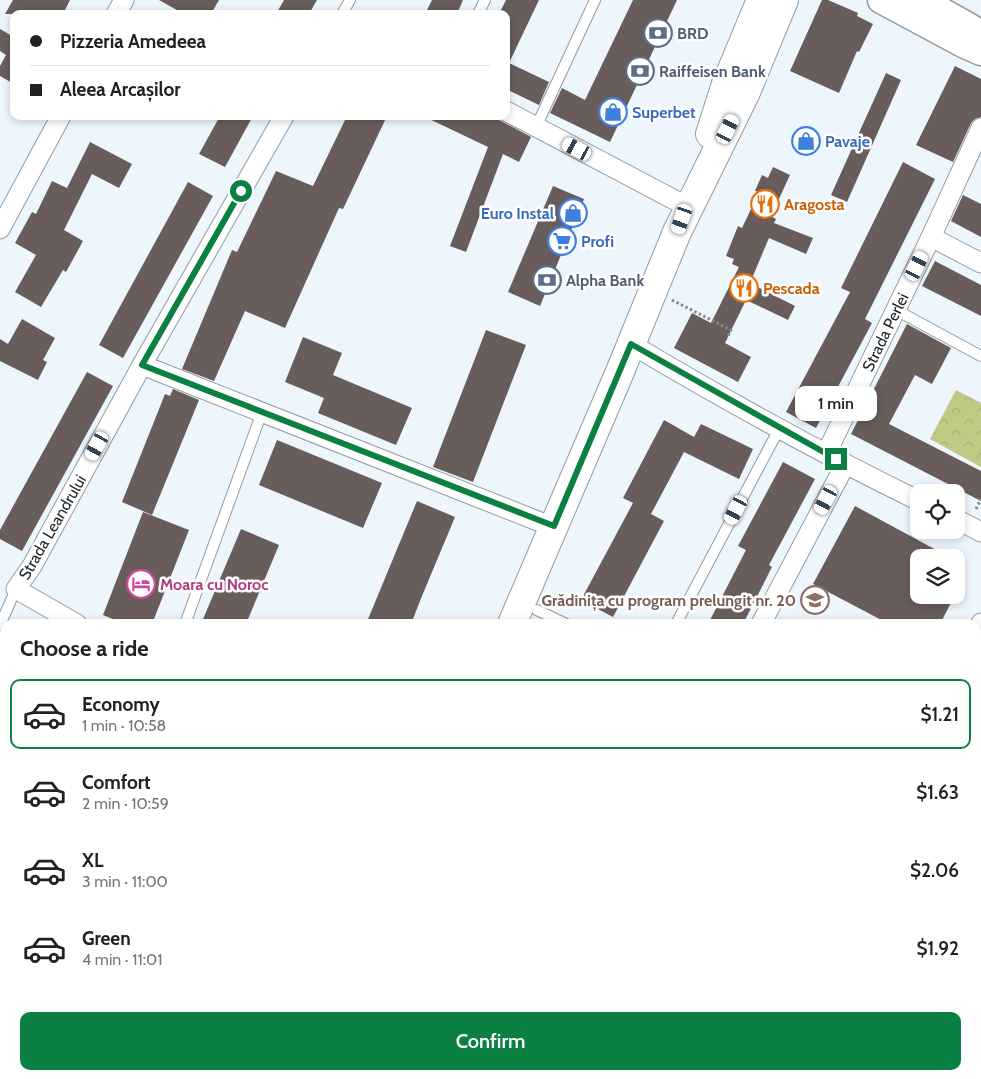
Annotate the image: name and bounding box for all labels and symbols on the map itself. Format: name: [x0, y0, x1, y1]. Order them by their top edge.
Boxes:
bank icon: BRD: [643, 18, 673, 48]
place label: BRD: [677, 24, 709, 43]
bank icon: Raiffeisen Bank: [625, 56, 655, 86]
place label: Raiffeisen Bank: [659, 62, 766, 81]
shop icon: Superbet: [598, 97, 628, 127]
place label: Superbet: [632, 103, 696, 122]
car: [714, 112, 741, 146]
shop icon: Pavaje: [791, 126, 821, 156]
place label: Pavaje: [825, 132, 870, 151]
car: [560, 135, 593, 163]
route start: [230, 180, 252, 202]
restaurant icon: Aragosta: [750, 189, 780, 219]
place label: Aragosta: [784, 195, 844, 214]
shop icon: Euro Instal: [558, 198, 588, 228]
car: [670, 202, 693, 236]
place label: Euro Instal: [481, 204, 554, 223]
supermarket icon: Profi: [547, 226, 577, 256]
place label: Profi: [581, 232, 614, 251]
car: [903, 249, 930, 283]
bank icon: Alpha Bank: [532, 265, 562, 295]
place label: Alpha Bank: [566, 271, 644, 290]
restaurant icon: Pescada: [729, 273, 759, 303]
place label: Pescada: [763, 279, 820, 298]
street label: Strada Perlei: [858, 290, 913, 374]
callout: 1 min: [795, 386, 877, 422]
car: [83, 429, 110, 463]
route end: [825, 448, 847, 470]
street label: Strada Leandrului: [15, 471, 90, 583]
car: [812, 483, 839, 517]
car: [722, 493, 749, 527]
hotel icon: Moara cu Noroc: [126, 569, 156, 599]
place label: Moara cu Noroc: [160, 575, 268, 594]
school or university icon: Grădinița cu program prelungit nr. 20: [800, 585, 830, 615]
place label: Grădinița cu program prelungit nr. 20: [542, 591, 796, 611]

